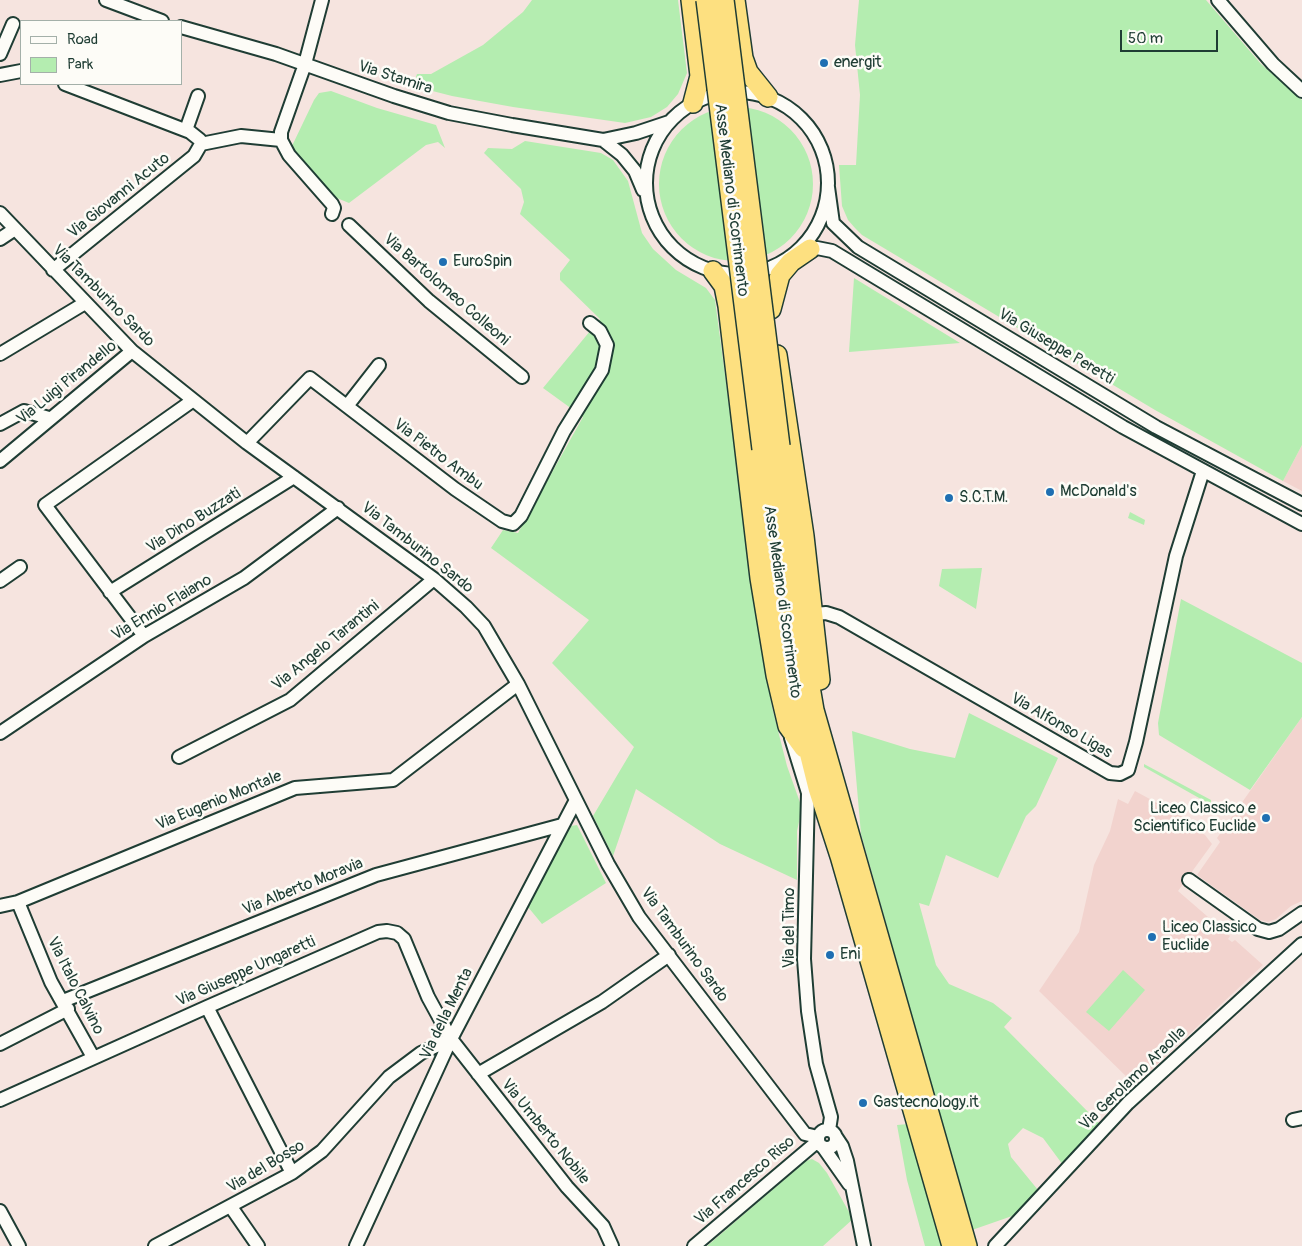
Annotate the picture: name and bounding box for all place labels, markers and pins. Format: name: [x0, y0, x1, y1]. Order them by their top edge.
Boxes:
place label: energit: [834, 53, 882, 73]
marker: energit: [818, 57, 830, 69]
place label: EuroSpin: [453, 252, 512, 272]
marker: EuroSpin: [437, 256, 449, 268]
place label: McDonald's: [1060, 482, 1137, 502]
marker: McDonald's: [1044, 486, 1056, 498]
place label: S.C.T.M.: [959, 488, 1008, 508]
marker: S.C.T.M.: [943, 492, 955, 504]
place label: Liceo Classico e Scientifico Euclide: [1133, 799, 1256, 837]
marker: Liceo Classico e Scientifico Euclide: [1260, 812, 1272, 824]
place label: Liceo Classico Euclide: [1162, 918, 1257, 956]
marker: Liceo Classico Euclide: [1146, 931, 1158, 943]
place label: Eni: [840, 945, 860, 965]
marker: Eni: [824, 949, 836, 961]
place label: Gastecnology.it: [873, 1093, 979, 1113]
marker: Gastecnology.it: [857, 1097, 869, 1109]

